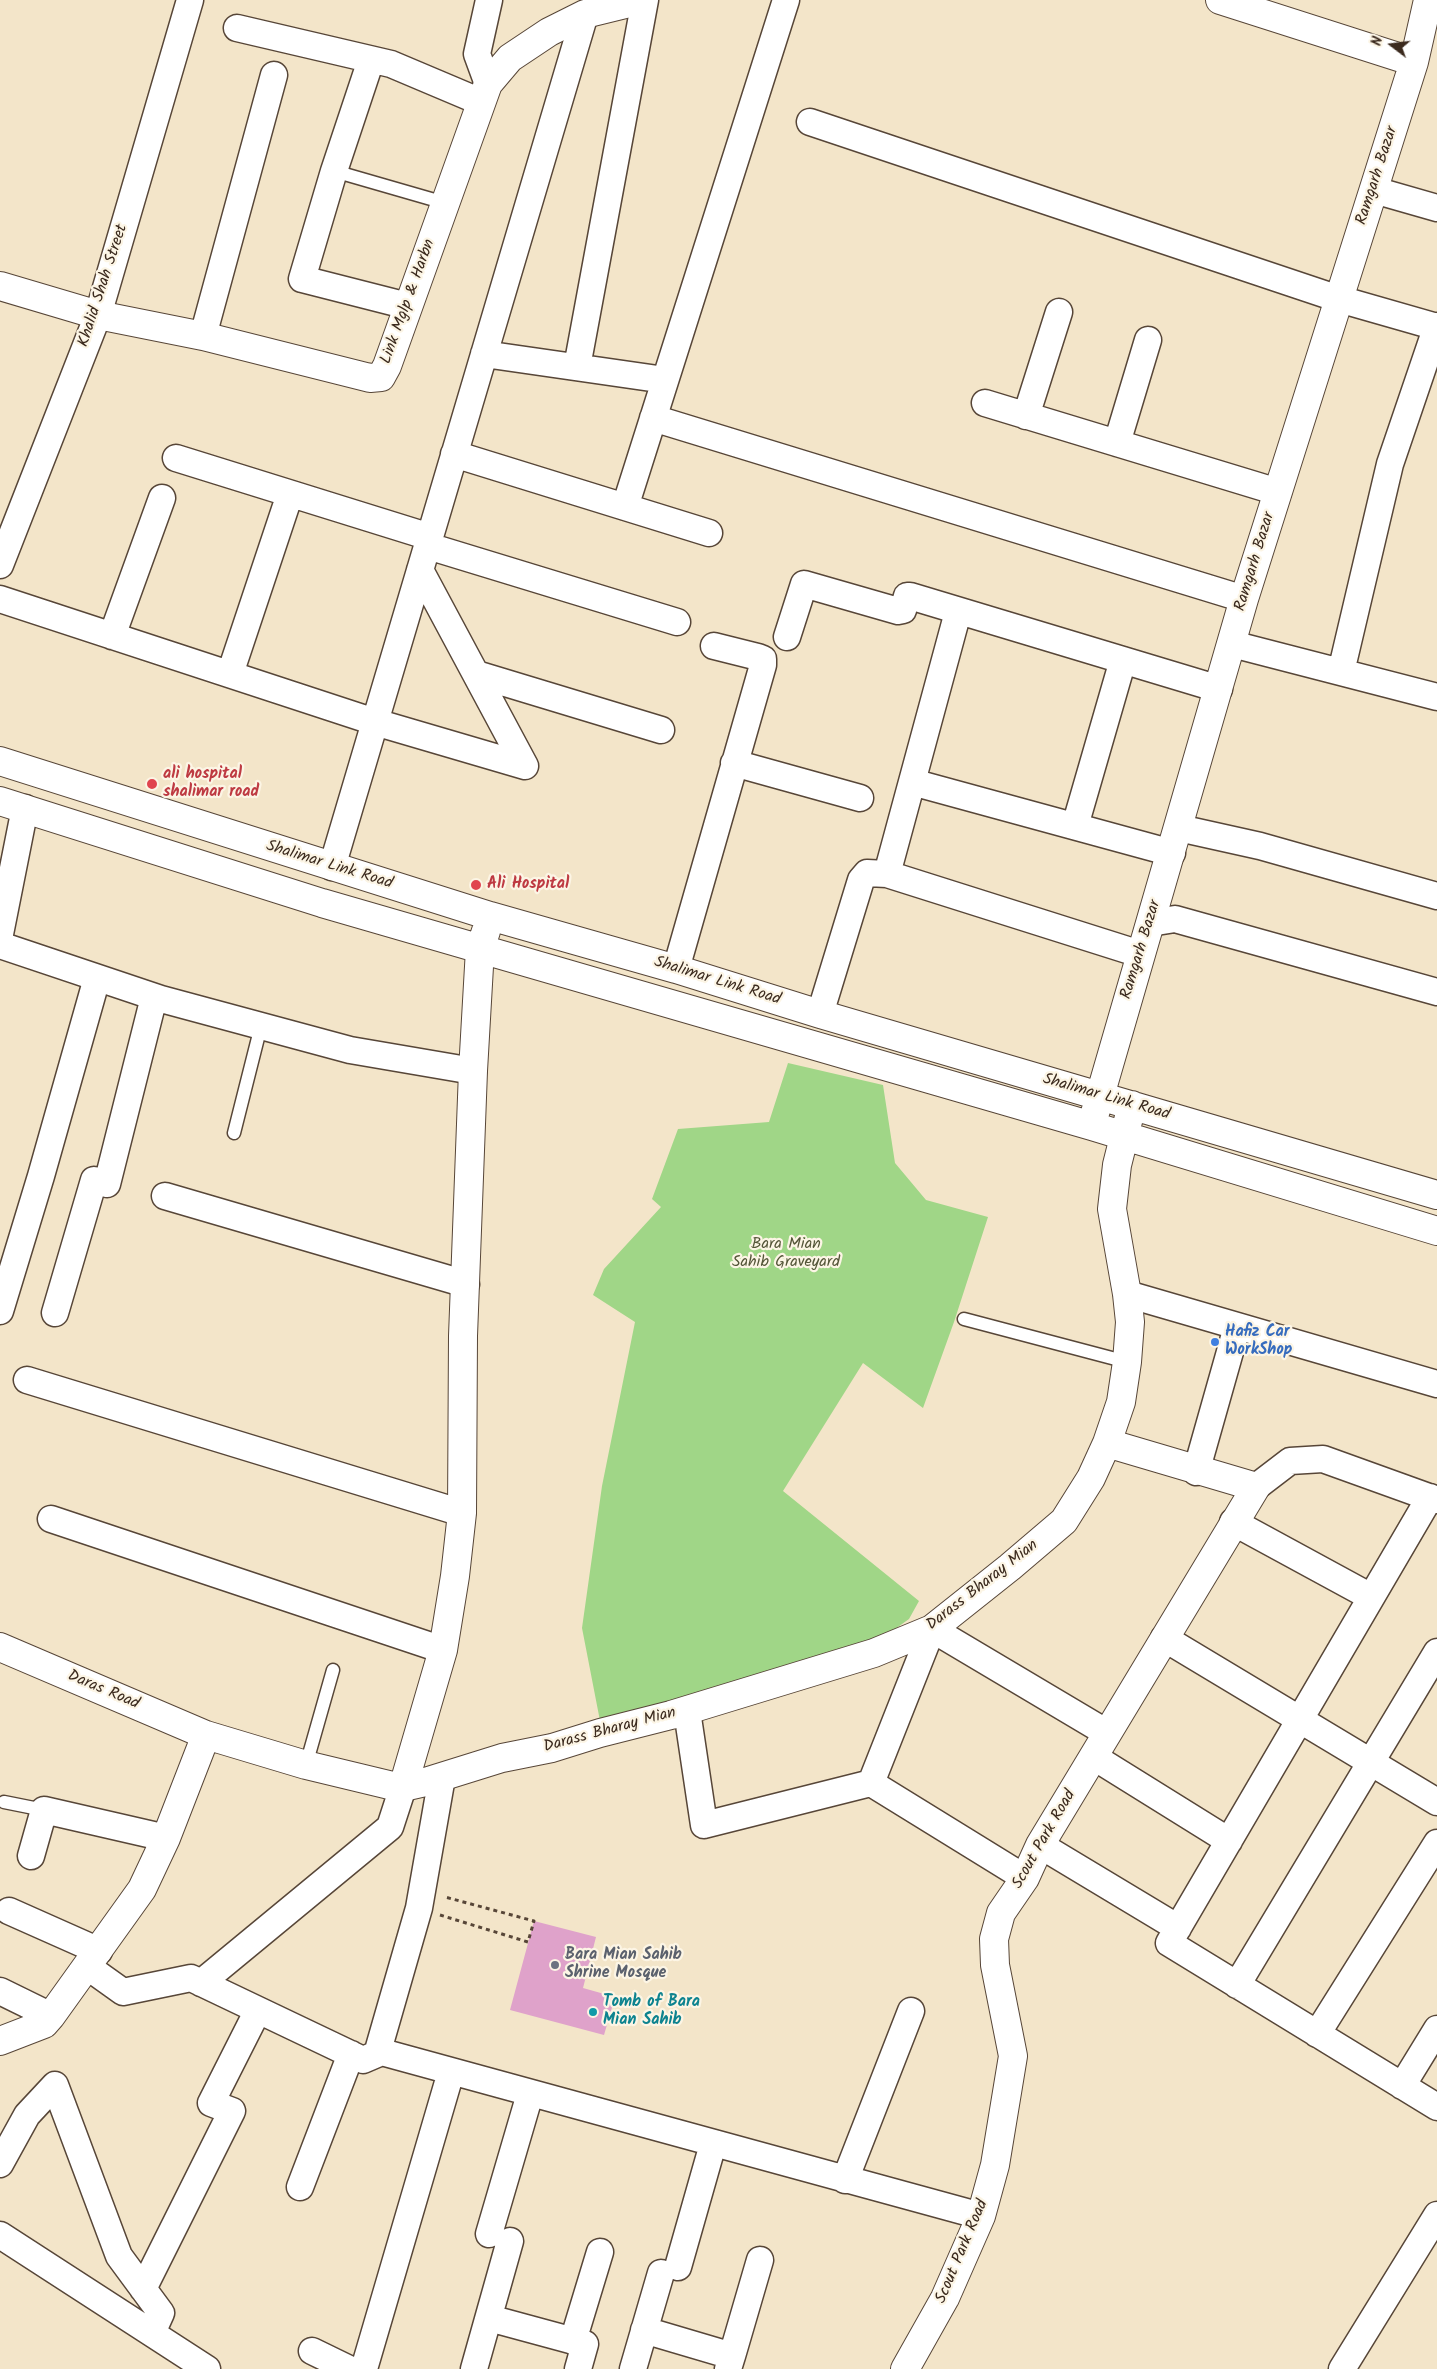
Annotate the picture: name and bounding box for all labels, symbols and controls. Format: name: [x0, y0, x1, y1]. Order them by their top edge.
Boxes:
north arrow: [1367, 20, 1417, 70]
text: N: [1366, 34, 1389, 48]
street label: Ramgarh Bazar: [1353, 124, 1403, 228]
street label: Khalid Shah Street: [75, 222, 133, 350]
street label: Link Mglp & Harbn: [378, 237, 440, 367]
street label: Ramgarh Bazar: [1232, 510, 1280, 614]
place label: ali hospital shalimar road: [163, 765, 259, 803]
marker: ali hospital shalimar road: [145, 777, 159, 791]
street label: Shalimar Link Road: [263, 838, 395, 894]
place label: Ali Hospital: [487, 875, 569, 895]
marker: Ali Hospital: [469, 878, 483, 892]
street label: Ramgarh Bazar: [1118, 898, 1166, 1002]
street label: Shalimar Link Road: [651, 954, 783, 1010]
street label: Shalimar Link Road: [1040, 1071, 1172, 1125]
park label: Bara Mian Sahib Graveyard: [732, 1235, 840, 1273]
place label: Hafiz Car WorkShop: [1225, 1323, 1292, 1361]
marker: Hafiz Car WorkShop: [1209, 1336, 1221, 1348]
street label: Darass Bharay Mian: [923, 1537, 1043, 1635]
street label: Daras Road: [64, 1667, 142, 1715]
street label: Darass Bharay Mian: [542, 1704, 678, 1758]
street label: Scout Park Road: [1009, 1787, 1081, 1893]
place label: Bara Mian Sahib Shrine Mosque: [565, 1946, 682, 1984]
marker: Bara Mian Sahib Shrine Mosque: [549, 1959, 561, 1971]
place label: Tomb of Bara Mian Sahib: [603, 1993, 700, 2031]
marker: Tomb of Bara Mian Sahib: [587, 2006, 599, 2018]
street label: Scout Park Road: [933, 2197, 993, 2307]

